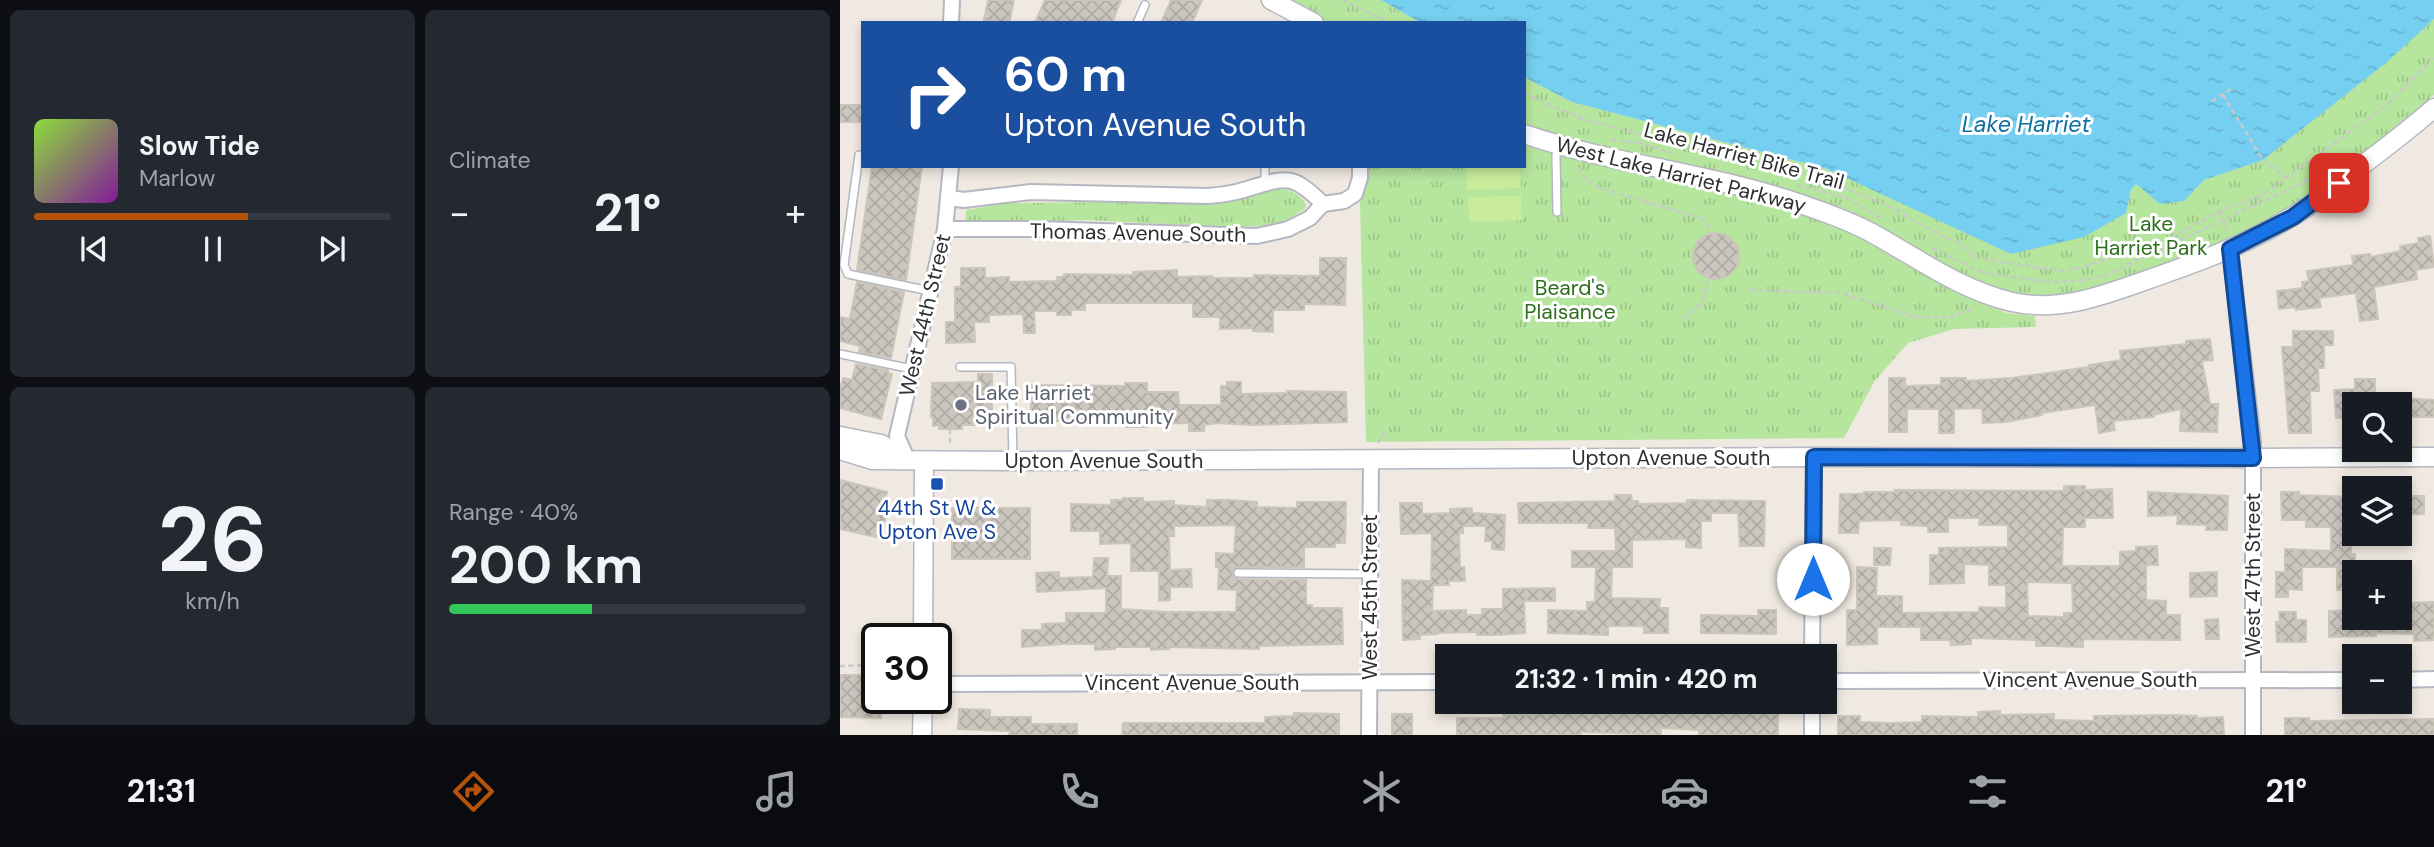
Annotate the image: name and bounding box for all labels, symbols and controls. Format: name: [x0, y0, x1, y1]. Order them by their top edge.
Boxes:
text: 60 m: [1004, 42, 1127, 106]
icon: right: [889, 49, 980, 140]
text: Upton Avenue South: [1004, 104, 1306, 146]
water label: Lake Harriet: [1962, 109, 2090, 139]
street label: Lake Harriet Bike Trail: [1641, 116, 1847, 196]
text: Slow Tide: [139, 129, 260, 163]
street label: West Lake Harriet Parkway: [1553, 130, 1809, 220]
text: Climate: [449, 145, 531, 175]
pin: [2309, 153, 2369, 213]
text: Marlow: [139, 163, 215, 193]
icon: arrive: [2320, 164, 2358, 202]
text: 21°: [594, 179, 661, 247]
text: −: [449, 188, 470, 238]
text: +: [785, 188, 806, 238]
park label: Lake Harriet Park: [2094, 210, 2208, 262]
street label: Thomas Avenue South: [1030, 217, 1246, 249]
icon: previous: [75, 230, 113, 268]
icon: pause: [194, 230, 232, 268]
icon: next: [313, 230, 351, 268]
street label: West 44th Street: [893, 231, 957, 399]
park label: Beard's Plaisance: [1524, 274, 1616, 326]
place label: Lake Harriet Spiritual Community: [975, 379, 1174, 431]
map controls: [2342, 392, 2412, 714]
button: search: [2342, 392, 2412, 462]
marker: Lake Harriet Spiritual Community: [953, 397, 969, 413]
street label: Upton Avenue South: [1572, 444, 1770, 472]
street label: Upton Avenue South: [1005, 447, 1203, 475]
marker: 44th St W & Upton Ave S: [929, 476, 945, 492]
button: layers: [2342, 476, 2412, 546]
text: 26: [157, 481, 268, 599]
street label: West 47th Street: [2239, 493, 2267, 657]
place label: 44th St W & Upton Ave S: [878, 494, 996, 546]
text: Range · 40%: [449, 497, 578, 527]
street label: West 45th Street: [1356, 514, 1384, 680]
text: 200 km: [449, 531, 643, 599]
position arrow: [1776, 542, 1850, 616]
button: +: [2342, 560, 2412, 630]
text: km/h: [185, 586, 240, 616]
speed limit sign: 30: [861, 623, 952, 714]
button: −: [2342, 644, 2412, 714]
text: 21:32 · 1 min · 420 m: [1514, 662, 1758, 696]
street label: Vincent Avenue South: [1983, 666, 2197, 694]
street label: Vincent Avenue South: [1085, 669, 1299, 697]
icon: directions: [449, 767, 498, 816]
icon: music: [752, 767, 801, 816]
icon: phone: [1055, 767, 1104, 816]
icon: climate: [1357, 767, 1406, 816]
icon: car: [1660, 767, 1709, 816]
icon: filters: [1963, 767, 2012, 816]
text: 21:31: [127, 770, 196, 812]
text: 21°: [2265, 770, 2307, 812]

